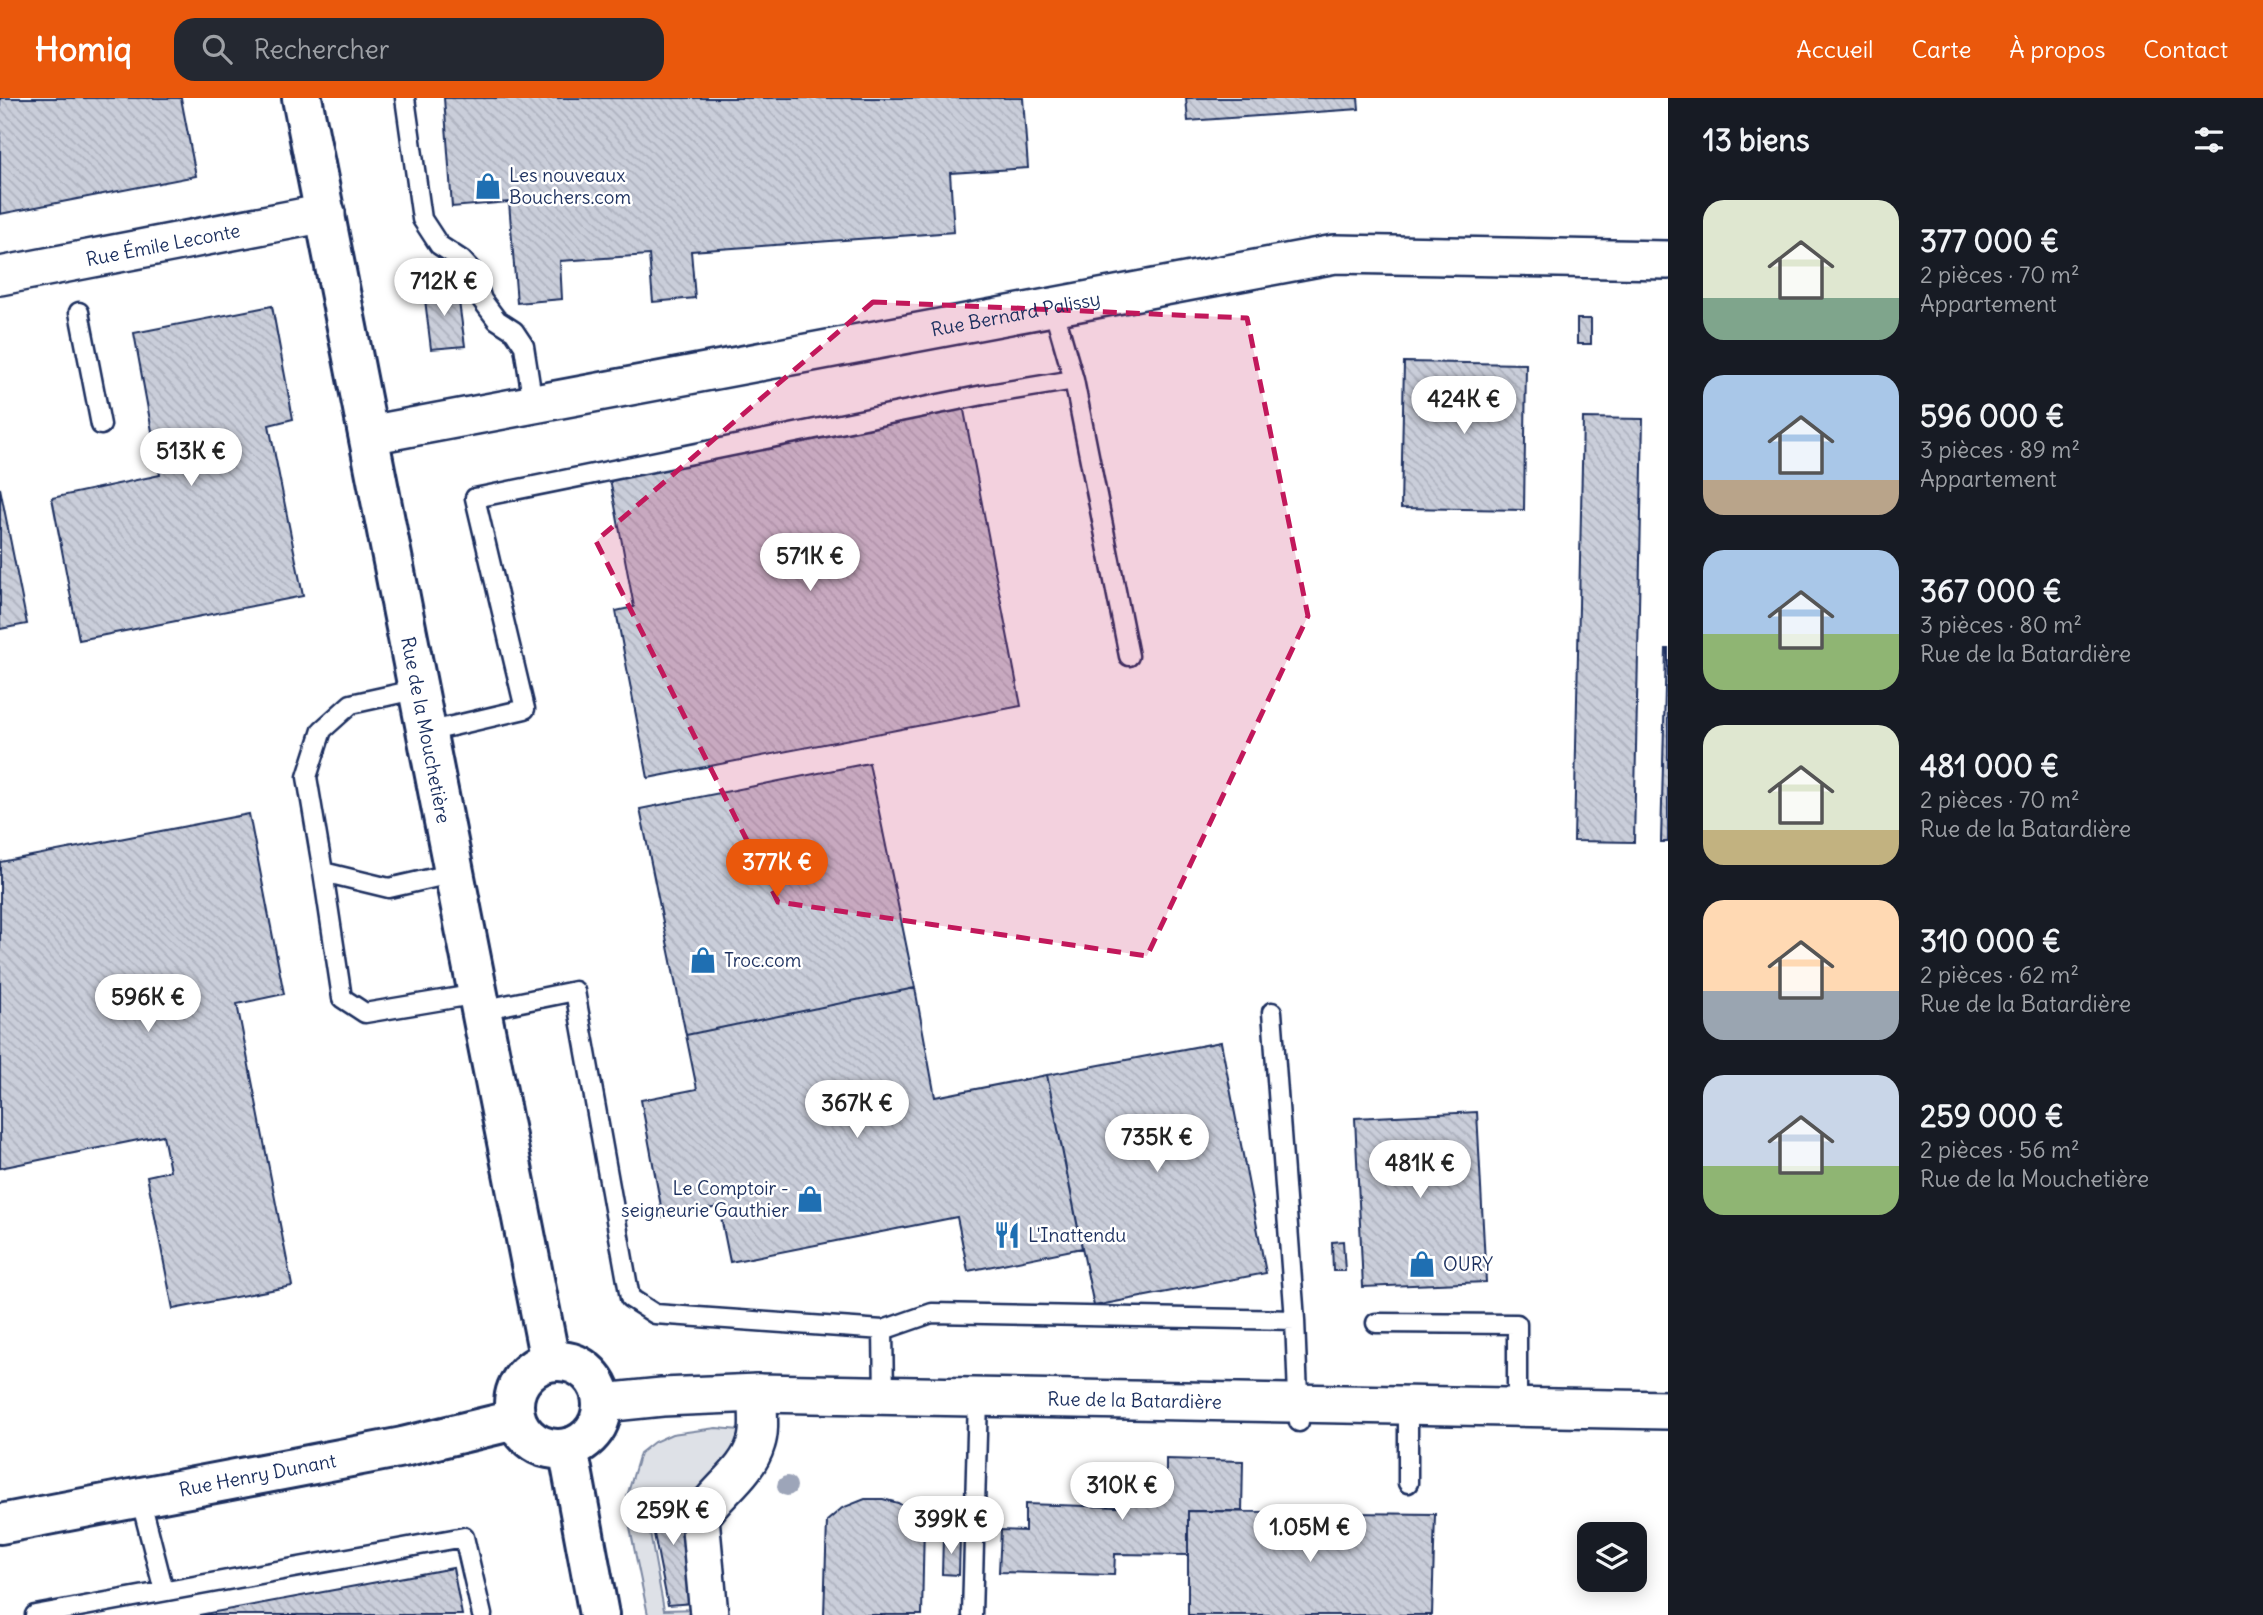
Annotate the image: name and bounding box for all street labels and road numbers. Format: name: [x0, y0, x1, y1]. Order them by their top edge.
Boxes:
street label: Rue Émile Leconte: [84, 218, 242, 271]
street label: Rue Bernard Palissy: [929, 286, 1102, 341]
street label: Rue de la Mouchetière: [396, 635, 456, 825]
street label: Rue de la Batardière: [1047, 1386, 1222, 1414]
street label: Rue Henry Dunant: [177, 1448, 338, 1502]

